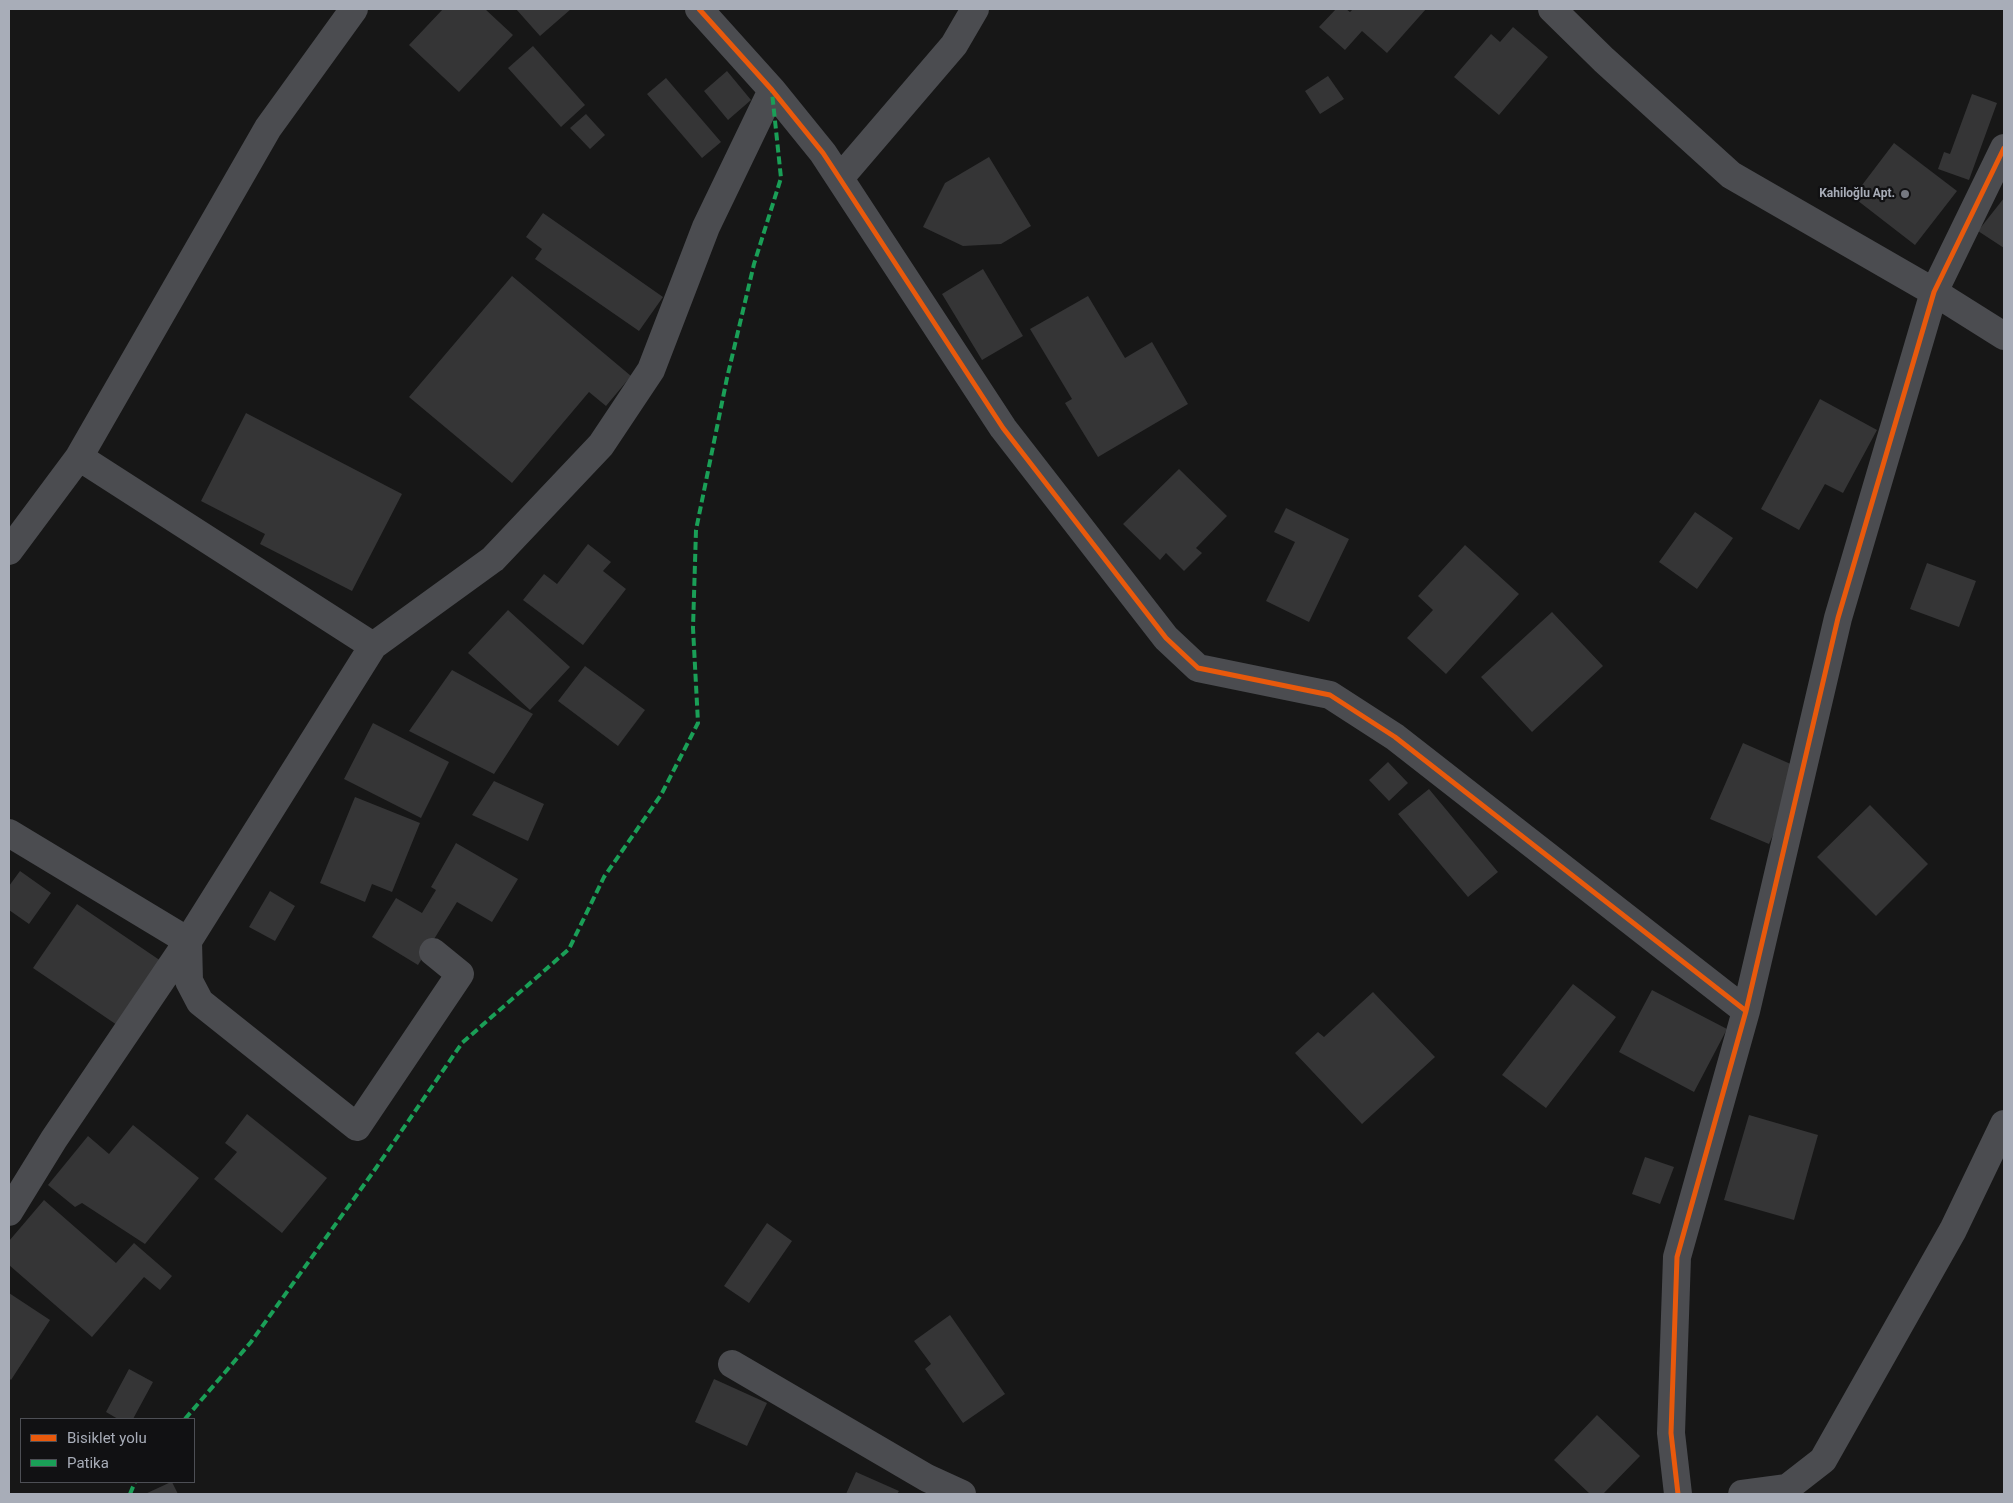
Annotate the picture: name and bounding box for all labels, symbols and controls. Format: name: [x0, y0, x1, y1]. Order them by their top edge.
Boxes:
place label: Kahiloğlu Apt.: [1819, 187, 1895, 201]
marker: Kahiloğlu Apt.: [1899, 188, 1911, 200]
legend: [20, 1418, 195, 1483]
text: Bisiklet yolu: [67, 1429, 147, 1447]
text: Patika: [67, 1454, 109, 1472]

